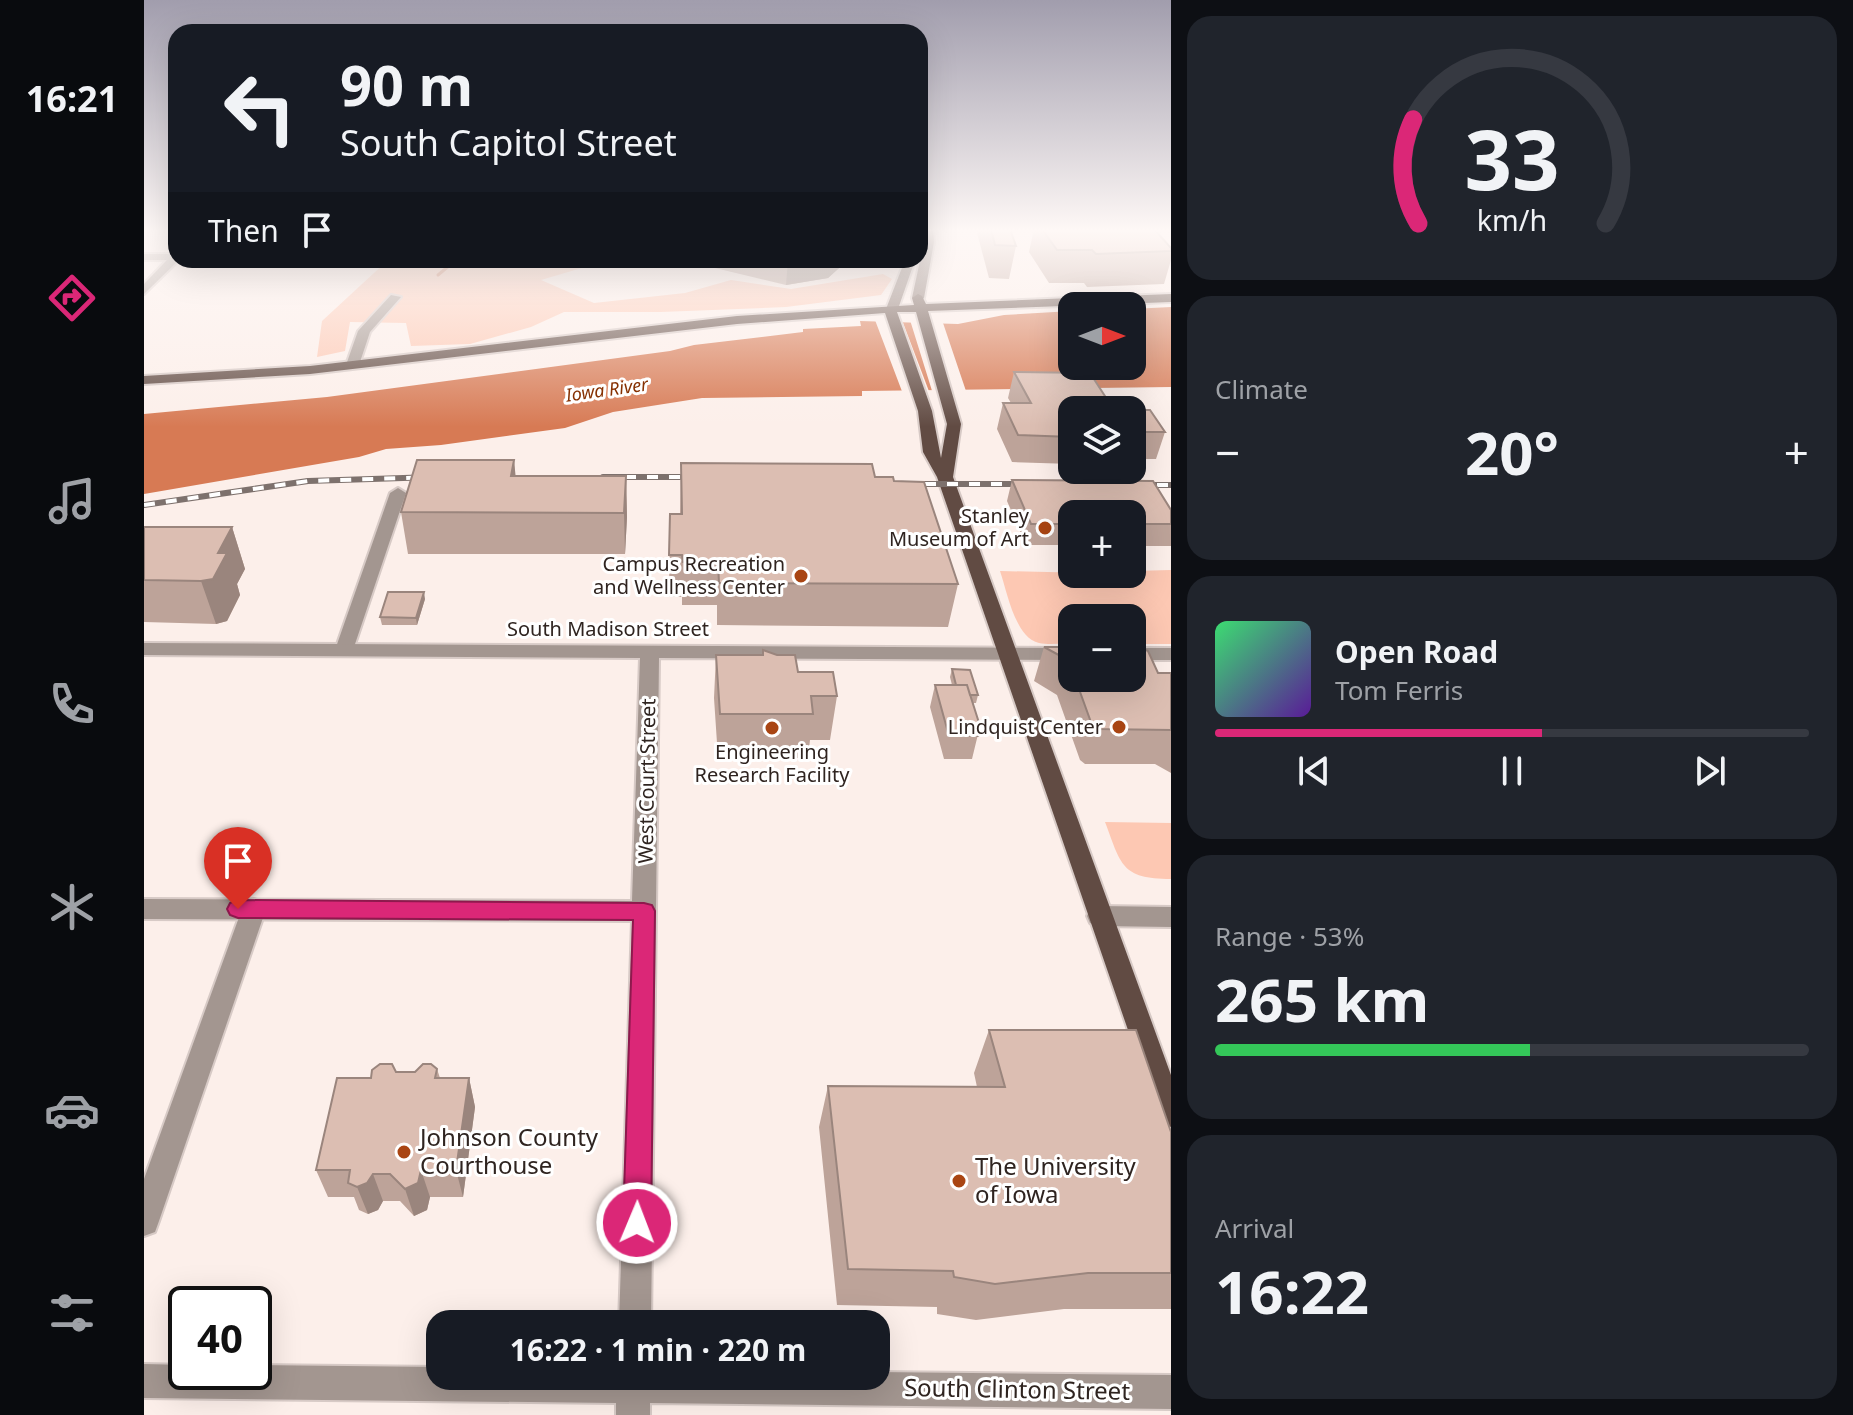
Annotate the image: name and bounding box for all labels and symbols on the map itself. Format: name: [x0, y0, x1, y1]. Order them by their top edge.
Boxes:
north arrow: [1058, 292, 1146, 380]
water label: Iowa River: [563, 371, 650, 407]
place label: Stanley Museum of Art: [889, 502, 1030, 552]
marker: Stanley Museum of Art: [1036, 519, 1054, 537]
place label: Campus Recreation and Wellness Center: [593, 550, 785, 600]
marker: Campus Recreation and Wellness Center: [792, 567, 810, 585]
street label: South Madison Street: [507, 615, 709, 642]
street label: West Court Street: [632, 698, 661, 864]
place label: Lindquist Center: [948, 713, 1103, 740]
marker: Lindquist Center: [1110, 718, 1128, 736]
marker: Engineering Research Facility: [763, 719, 781, 737]
place label: Engineering Research Facility: [695, 738, 850, 788]
pin: [204, 827, 272, 909]
place label: Johnson County Courthouse: [418, 1120, 599, 1181]
marker: Johnson County Courthouse: [395, 1143, 413, 1161]
place label: The University of Iowa: [975, 1149, 1137, 1210]
marker: The University of Iowa: [950, 1172, 968, 1190]
position arrow: [595, 1181, 679, 1265]
speed limit sign: 40: [168, 1286, 272, 1390]
street label: South Clinton Street: [904, 1370, 1131, 1407]

